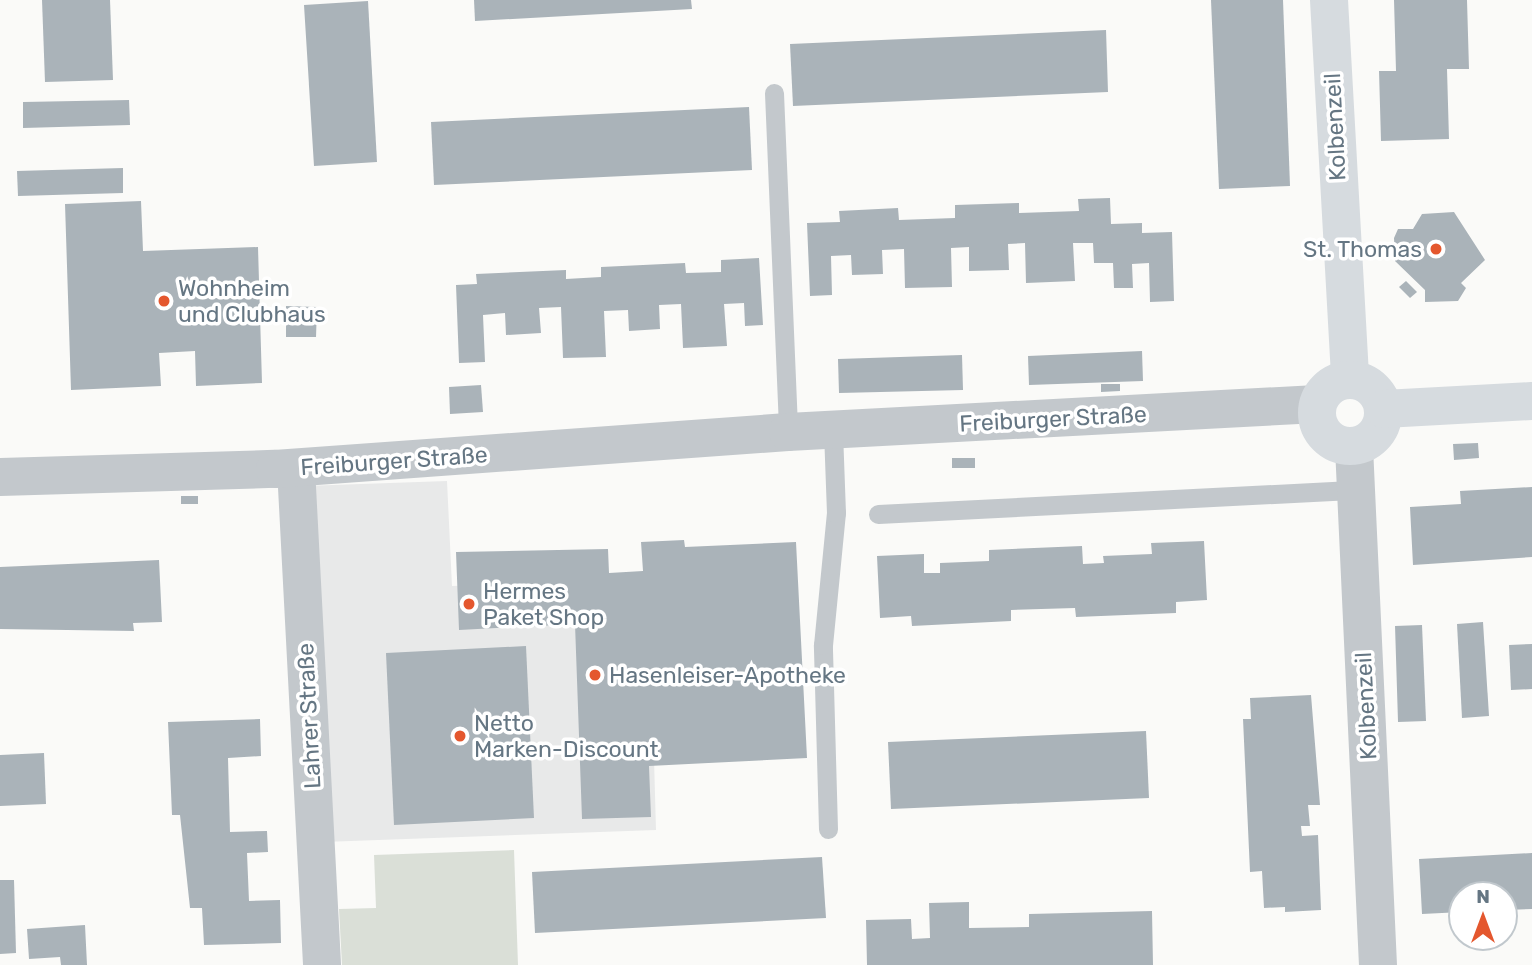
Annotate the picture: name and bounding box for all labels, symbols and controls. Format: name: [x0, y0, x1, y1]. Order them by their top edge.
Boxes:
street label: Kolbenzeil: [1318, 72, 1352, 182]
place label: St. Thomas: [1302, 235, 1422, 263]
marker: St. Thomas: [1428, 241, 1444, 257]
place label: Wohnheim und Clubhaus: [178, 274, 326, 328]
marker: Wohnheim und Clubhaus: [156, 293, 172, 309]
street label: Freiburger Straße: [958, 400, 1148, 438]
street label: Freiburger Straße: [299, 441, 489, 481]
place label: Hermes Paket Shop: [483, 577, 604, 631]
marker: Hermes Paket Shop: [461, 596, 477, 612]
street label: Lahrer Straße: [291, 642, 327, 790]
street label: Kolbenzeil: [1349, 651, 1383, 761]
place label: Hasenleiser-Apotheke: [609, 661, 846, 689]
marker: Hasenleiser-Apotheke: [587, 667, 603, 683]
place label: Netto Marken-Discount: [474, 709, 658, 763]
marker: Netto Marken-Discount: [452, 728, 468, 744]
north arrow: [1448, 881, 1518, 951]
text: N: [1476, 885, 1490, 908]

